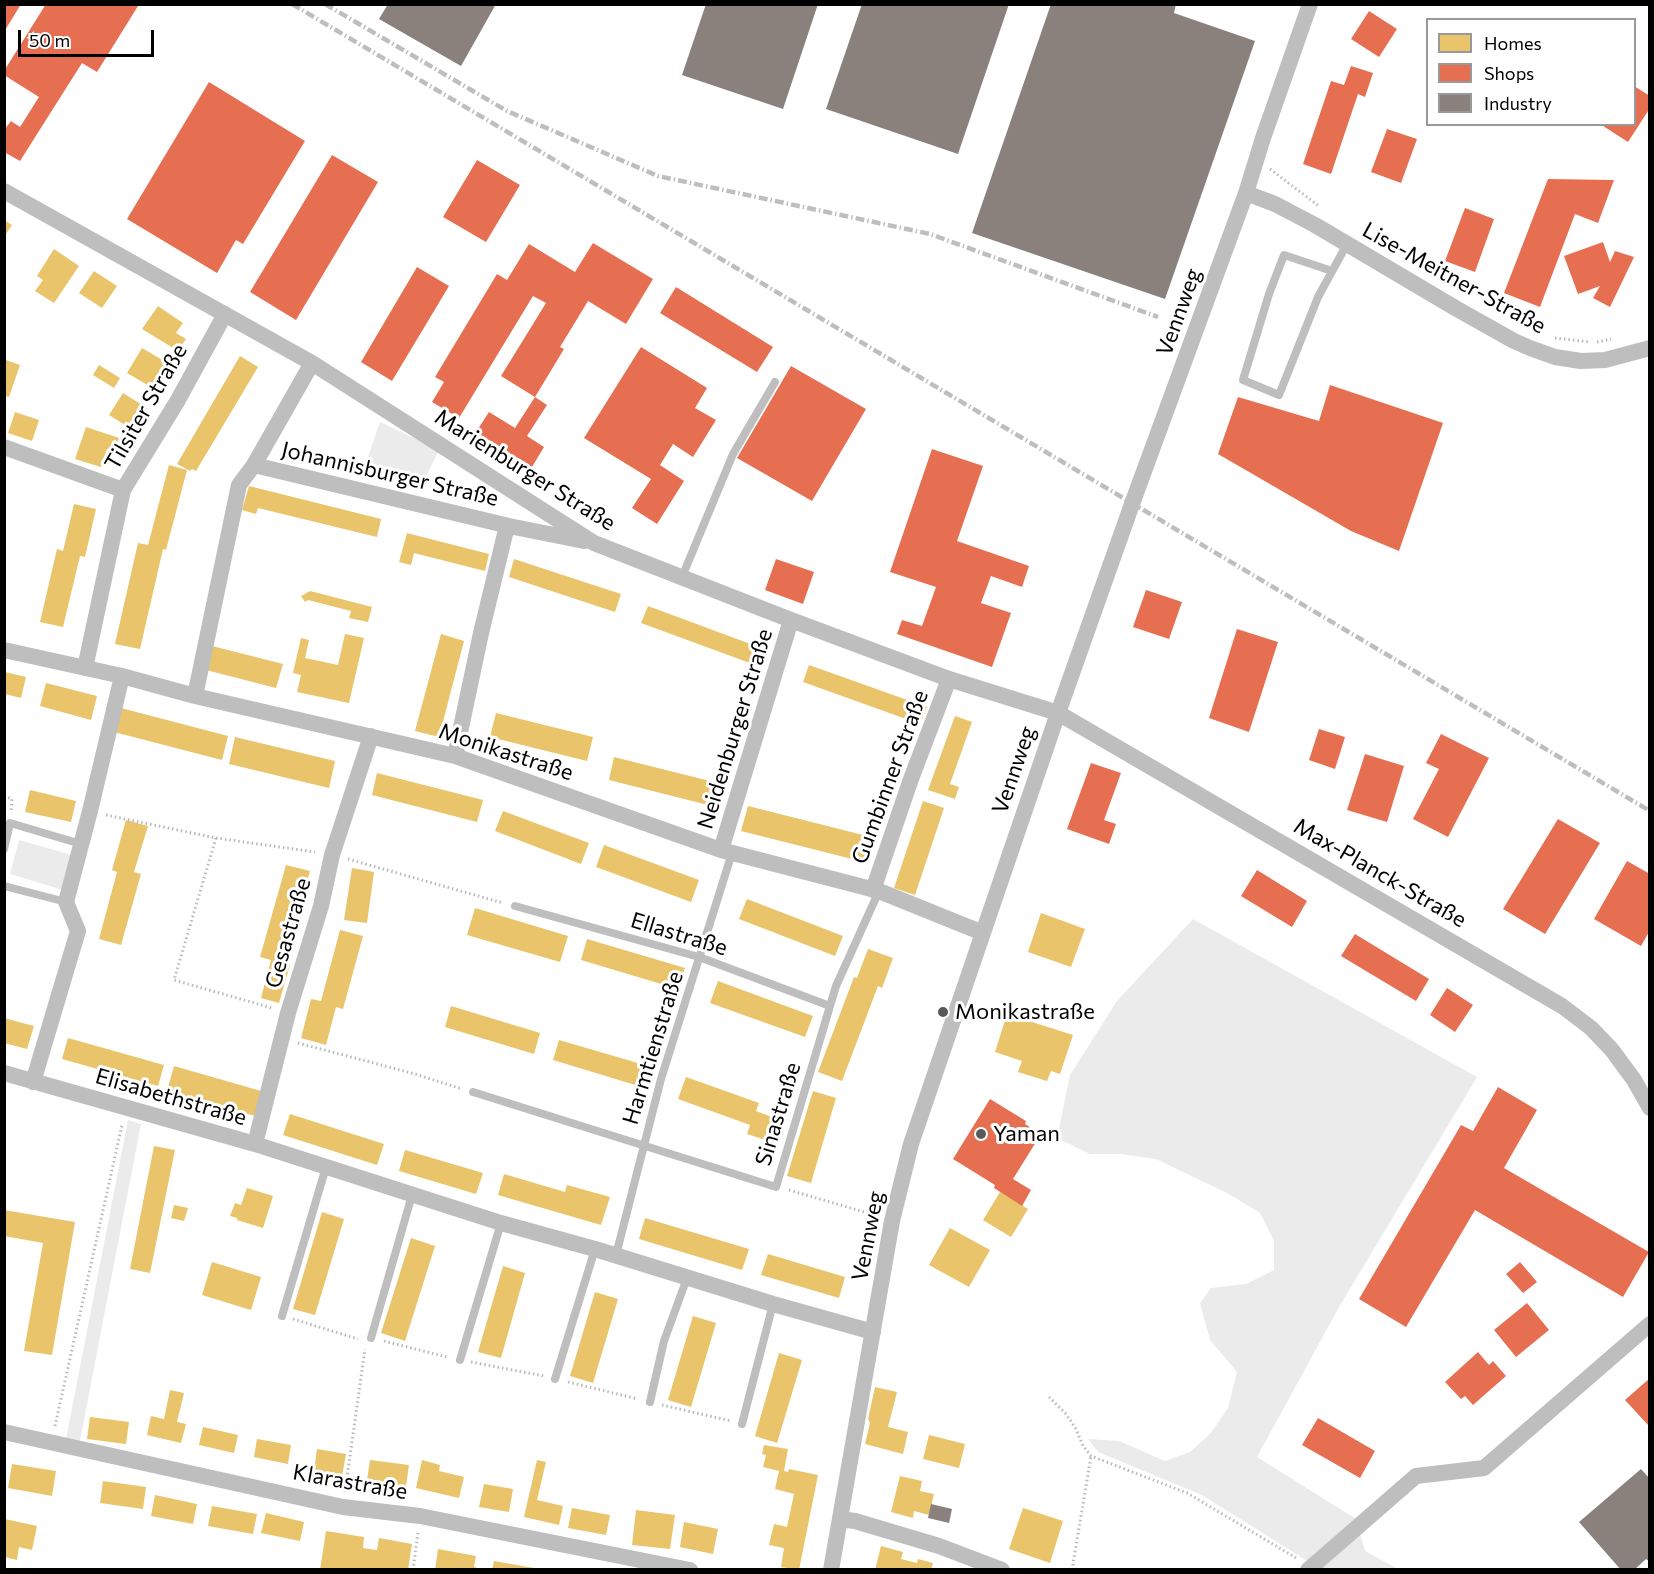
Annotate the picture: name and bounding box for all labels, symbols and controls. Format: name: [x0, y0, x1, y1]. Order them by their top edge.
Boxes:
scale bar: [21, 18, 158, 56]
legend: [1426, 18, 1636, 126]
text: 50 m: [29, 29, 70, 51]
text: Homes: [1484, 32, 1542, 54]
text: Shops: [1484, 62, 1534, 84]
text: Industry: [1484, 92, 1552, 114]
street label: Lise-Meitner-Straße: [1358, 217, 1550, 339]
street label: Vennweg: [1151, 265, 1207, 359]
street label: Tilsiter Straße: [99, 339, 193, 475]
street label: Marienburger Straße: [430, 404, 620, 536]
street label: Johannisburger Straße: [279, 436, 501, 512]
street label: Neidenburger Straße: [692, 626, 778, 832]
street label: Gumbinner Straße: [846, 687, 934, 867]
street label: Monikastraße: [435, 718, 577, 786]
street label: Vennweg: [987, 723, 1041, 817]
street label: Max-Planck-Straße: [1289, 813, 1471, 933]
street label: Gesastraße: [260, 875, 316, 991]
street label: Ellastraße: [627, 907, 731, 961]
street label: Harmtienstraße: [617, 968, 689, 1128]
place label: Monikastraße: [955, 999, 1095, 1025]
marker: Monikastraße: [936, 1005, 950, 1019]
street label: Sinastraße: [750, 1059, 806, 1169]
street label: Elisabethstraße: [92, 1063, 250, 1131]
place label: Yaman: [993, 1121, 1060, 1147]
marker: Yaman: [974, 1127, 988, 1141]
street label: Vennweg: [846, 1189, 890, 1283]
street label: Klarastraße: [291, 1459, 409, 1505]

